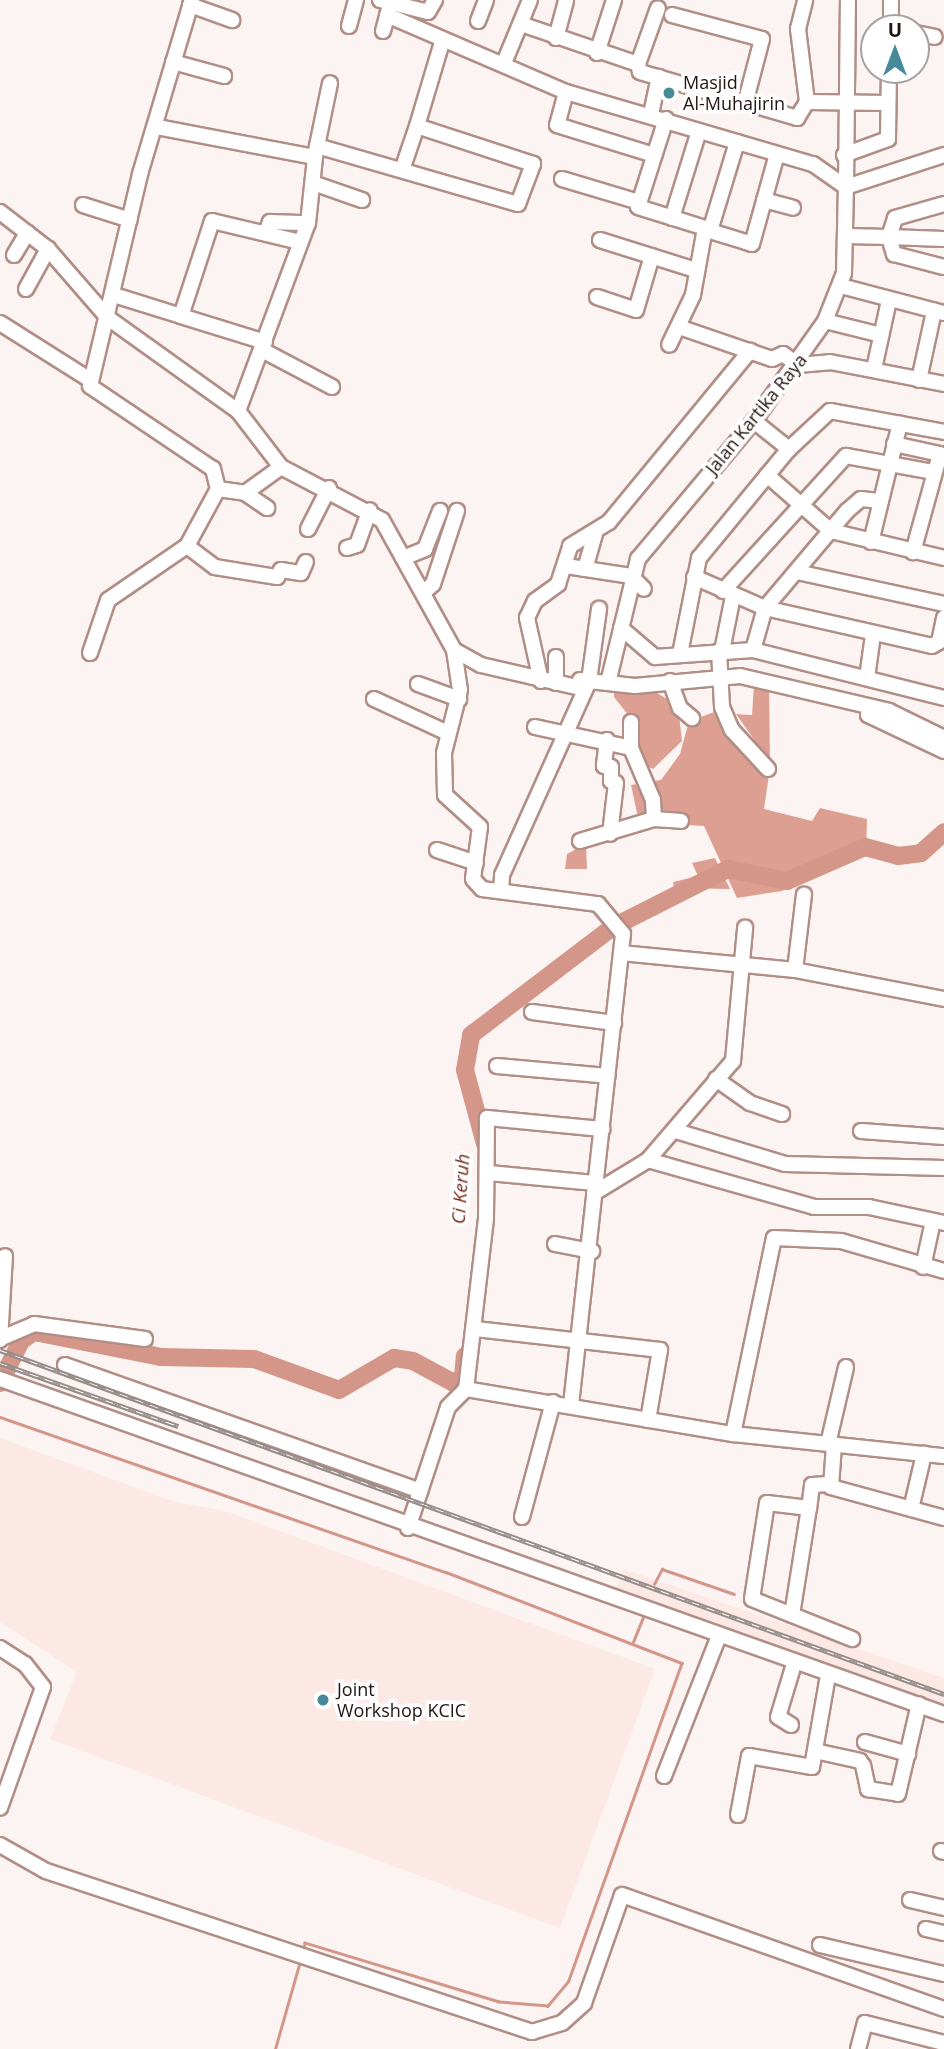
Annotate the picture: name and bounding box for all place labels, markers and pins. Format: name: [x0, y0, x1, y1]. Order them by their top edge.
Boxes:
place label: Masjid Al-Muhajirin: [683, 72, 785, 114]
marker: Masjid Al-Muhajirin: [661, 85, 677, 101]
place label: Joint Workshop KCIC: [337, 1679, 466, 1722]
marker: Joint Workshop KCIC: [315, 1692, 331, 1708]

